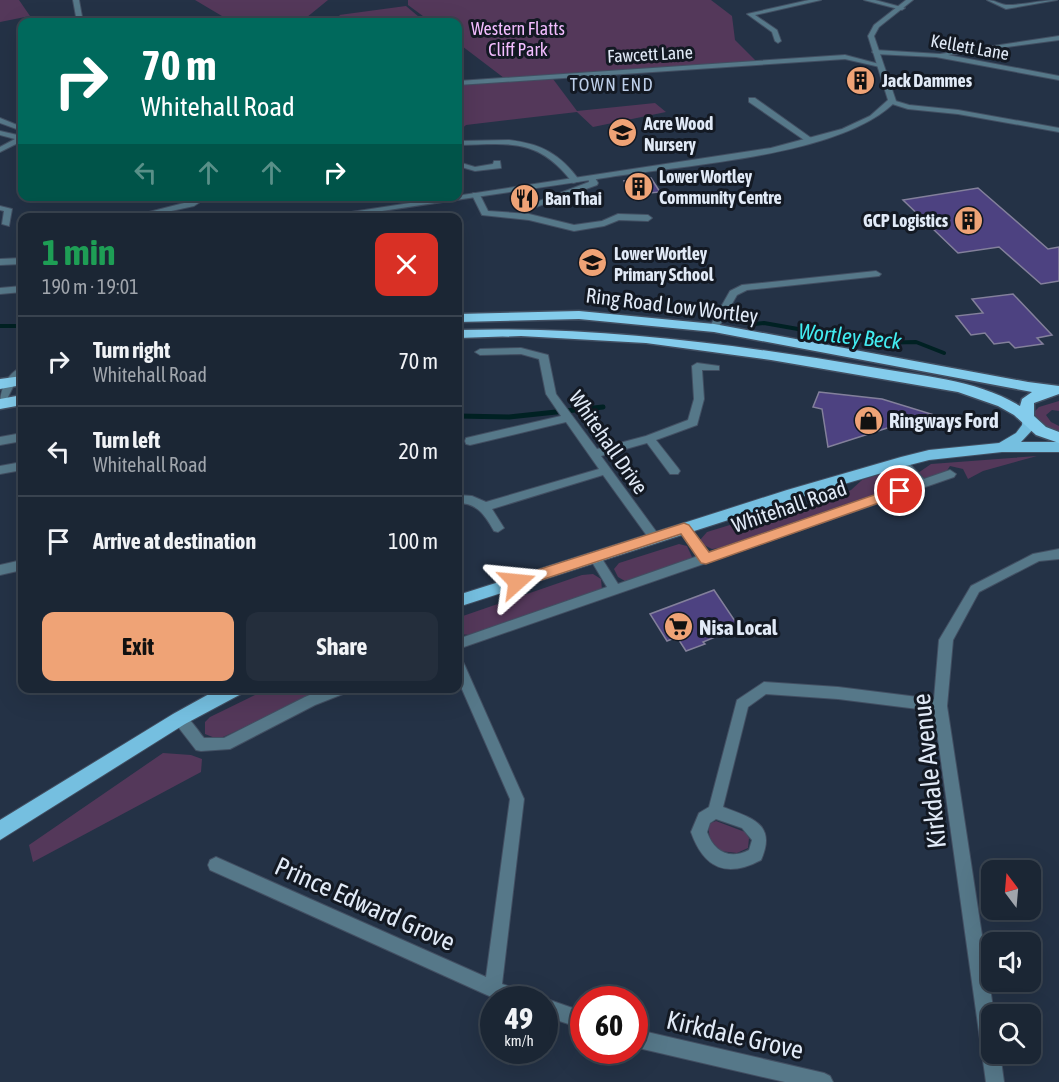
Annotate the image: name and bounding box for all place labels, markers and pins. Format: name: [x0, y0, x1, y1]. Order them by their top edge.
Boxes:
building icon: Jack Dammes: [845, 64, 877, 96]
place label: Jack Dammes: [881, 70, 973, 91]
place label: Acre Wood Nursery: [643, 113, 713, 155]
school or university icon: Acre Wood Nursery: [607, 117, 639, 149]
place label: Lower Wortley Community Centre: [659, 166, 782, 208]
building icon: Lower Wortley Community Centre: [622, 170, 654, 202]
restaurant icon: Ban Thai: [508, 182, 540, 214]
place label: Ban Thai: [545, 188, 602, 209]
building icon: GCP Logistics: [953, 204, 985, 236]
place label: GCP Logistics: [863, 210, 949, 231]
place label: Lower Wortley Primary School: [614, 243, 714, 285]
school or university icon: Lower Wortley Primary School: [577, 247, 609, 279]
shop icon: Ringways Ford: [852, 404, 884, 436]
place label: Ringways Ford: [889, 408, 999, 432]
pin: [874, 465, 925, 516]
supermarket icon: Nisa Local: [662, 611, 694, 643]
place label: Nisa Local: [699, 615, 778, 639]

